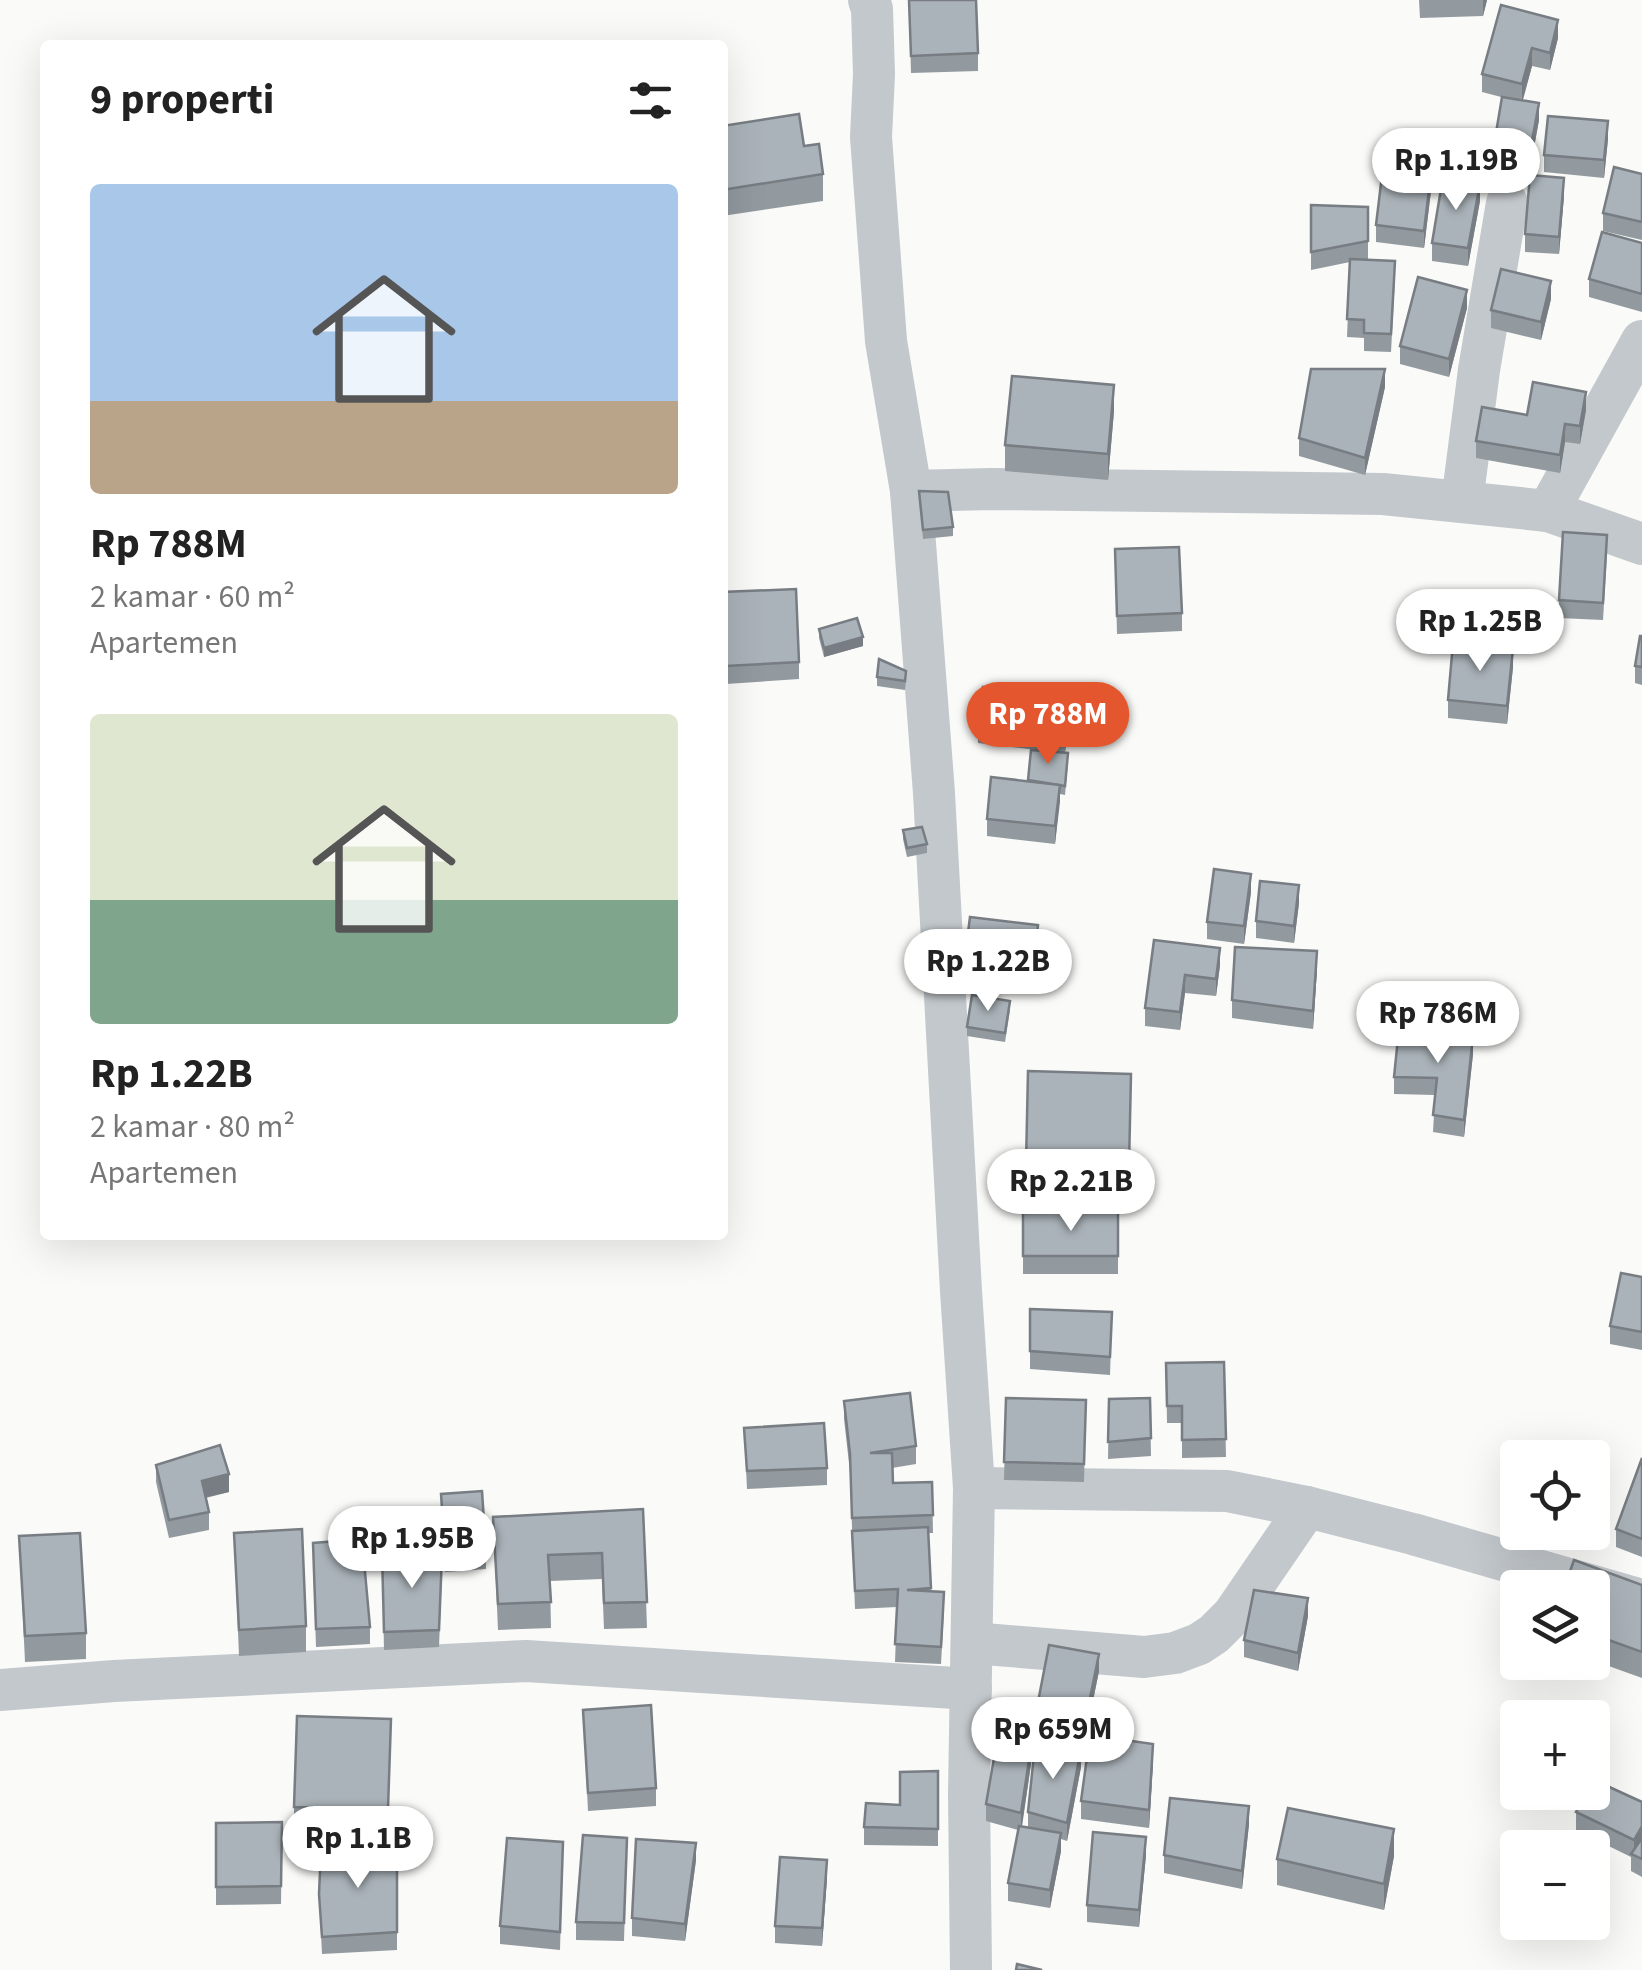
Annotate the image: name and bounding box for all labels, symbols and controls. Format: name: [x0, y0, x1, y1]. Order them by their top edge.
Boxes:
text: 9 properti: [90, 70, 274, 130]
icon: filters: [623, 73, 678, 128]
pin: Rp 1.19B: [1353, 128, 1559, 213]
text: Rp 1.19B: [1394, 137, 1518, 183]
icon: home: [294, 249, 474, 429]
text: Rp 788M: [90, 514, 247, 574]
text: 2 kamar · 60 m²: [90, 574, 295, 620]
pin: Rp 1.25B: [1377, 589, 1583, 674]
text: Rp 1.25B: [1418, 598, 1542, 644]
text: Apartemen: [90, 620, 238, 666]
pin: Rp 788M: [956, 682, 1140, 767]
text: Rp 788M: [988, 691, 1108, 737]
icon: home: [294, 779, 474, 959]
pin: Rp 1.22B: [885, 929, 1091, 1014]
text: Rp 1.22B: [926, 938, 1050, 984]
pin: Rp 786M: [1346, 981, 1530, 1066]
text: Rp 786M: [1378, 990, 1498, 1036]
text: Rp 1.22B: [90, 1044, 253, 1104]
text: 2 kamar · 80 m²: [90, 1104, 295, 1150]
pin: Rp 2.21B: [968, 1149, 1174, 1234]
text: Apartemen: [90, 1150, 238, 1196]
text: Rp 2.21B: [1009, 1158, 1133, 1204]
map controls: [1500, 1440, 1610, 1940]
button: locate: [1500, 1440, 1610, 1550]
pin: Rp 1.95B: [309, 1506, 515, 1591]
text: Rp 1.95B: [350, 1515, 474, 1561]
button: layers: [1500, 1570, 1610, 1680]
pin: Rp 659M: [961, 1697, 1145, 1782]
button: +: [1500, 1700, 1610, 1810]
text: Rp 659M: [993, 1706, 1113, 1752]
pin: Rp 1.1B: [266, 1806, 450, 1891]
text: Rp 1.1B: [304, 1815, 412, 1861]
button: −: [1500, 1830, 1610, 1940]

